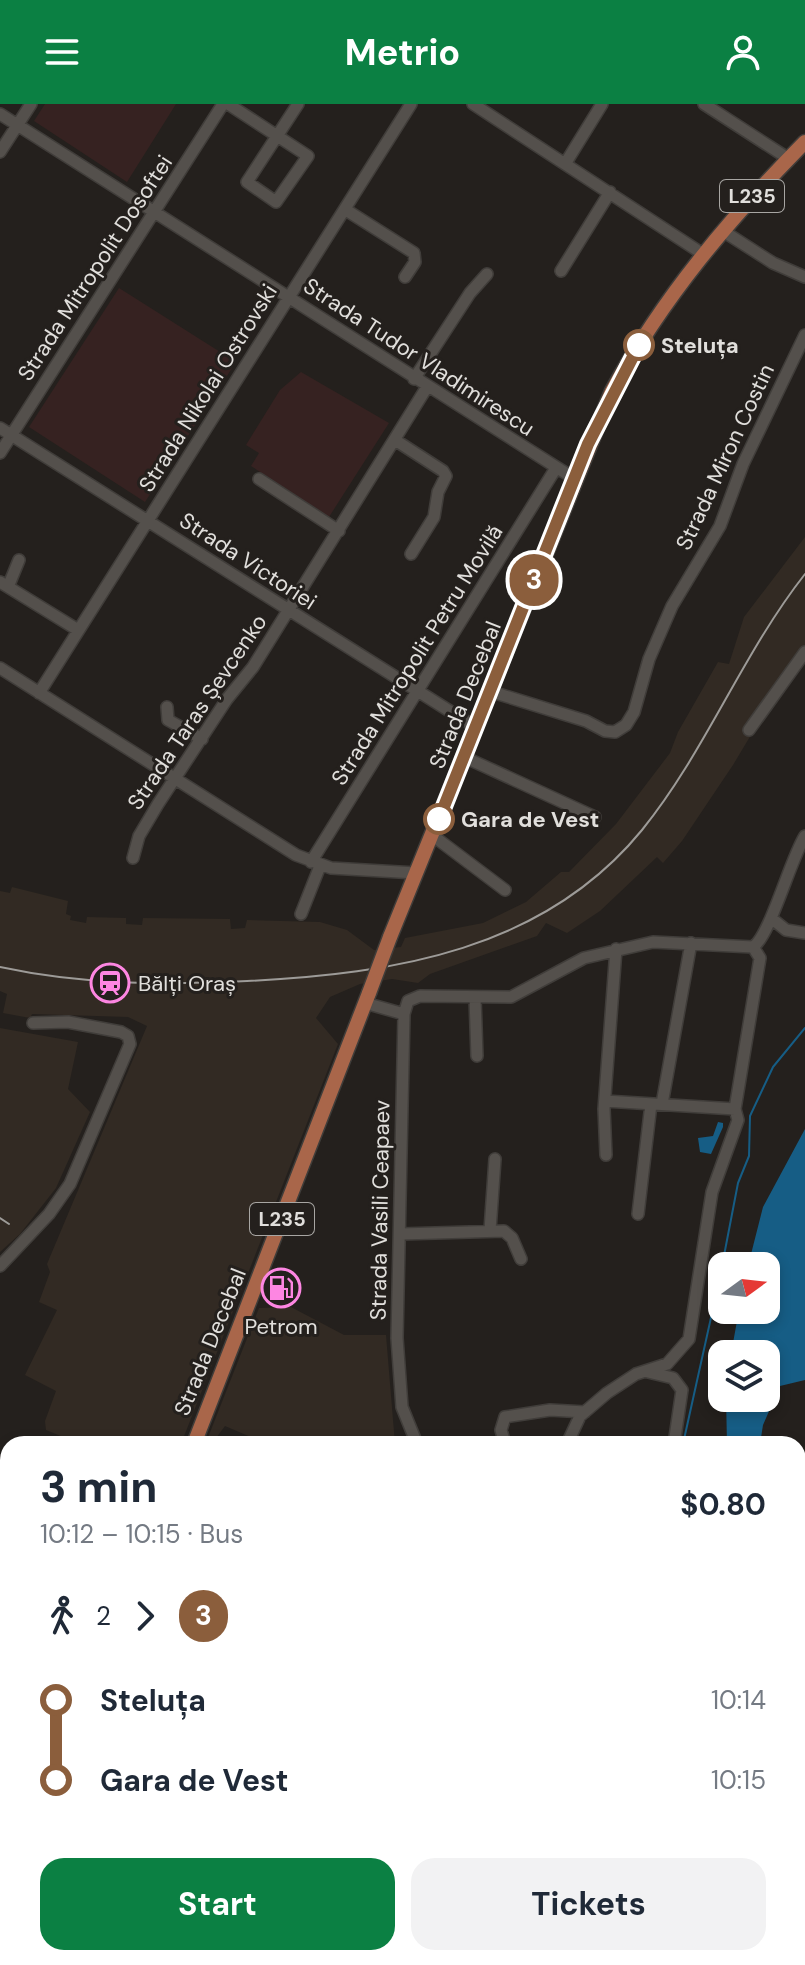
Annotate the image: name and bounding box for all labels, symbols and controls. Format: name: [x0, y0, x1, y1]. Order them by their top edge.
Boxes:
text: Metrio: [345, 29, 460, 76]
icon: menu: [40, 30, 84, 74]
icon: person: [721, 30, 765, 74]
street label: Strada Mitropolit Dosoftei: [11, 150, 179, 386]
road number: L235: [720, 180, 784, 212]
street label: Strada Tudor Vladimirescu: [298, 271, 540, 443]
street label: Strada Nikolai Ostrovski: [132, 279, 284, 497]
marker: Steluța: [624, 330, 654, 360]
place label: Steluța: [661, 331, 739, 360]
street label: Strada Miron Costin: [669, 359, 781, 555]
street label: Strada Victoriei: [174, 506, 322, 616]
street label: Strada Mitropolit Petru Movilă: [325, 519, 509, 791]
line badge: 3: [508, 554, 560, 606]
text: 3: [526, 561, 542, 598]
street label: Strada Taras Șevcenko: [121, 609, 273, 815]
street label: Strada Decebal: [422, 617, 508, 773]
marker: Gara de Vest: [424, 804, 454, 834]
place label: Gara de Vest: [461, 805, 599, 834]
station icon: Bălți Oraș: [89, 962, 131, 1004]
place label: Bălți Oraș: [138, 969, 236, 998]
street label: Strada Vasili Ceapaev: [364, 1099, 396, 1321]
road number: L235: [250, 1203, 314, 1235]
north arrow: [708, 1252, 780, 1324]
map controls: [708, 1252, 780, 1412]
street label: Strada Decebal: [167, 1264, 253, 1420]
fuel station icon: Petrom: [260, 1267, 302, 1309]
place label: Petrom: [244, 1312, 318, 1341]
button: layers: [708, 1340, 780, 1412]
text: 3 min: [40, 1458, 157, 1516]
text: $0.80: [680, 1485, 766, 1524]
text: 10:12 – 10:15 · Bus: [40, 1517, 243, 1551]
icon: walk: [40, 1594, 84, 1638]
icon: forward: [123, 1594, 167, 1638]
text: 3: [195, 1597, 212, 1634]
text: 2: [96, 1599, 111, 1633]
text: Steluța: [100, 1681, 206, 1720]
text: 10:14: [711, 1683, 766, 1717]
text: Gara de Vest: [100, 1761, 289, 1800]
text: 10:15: [711, 1763, 766, 1797]
button: Start: [40, 1858, 395, 1950]
button: Tickets: [411, 1858, 766, 1950]

